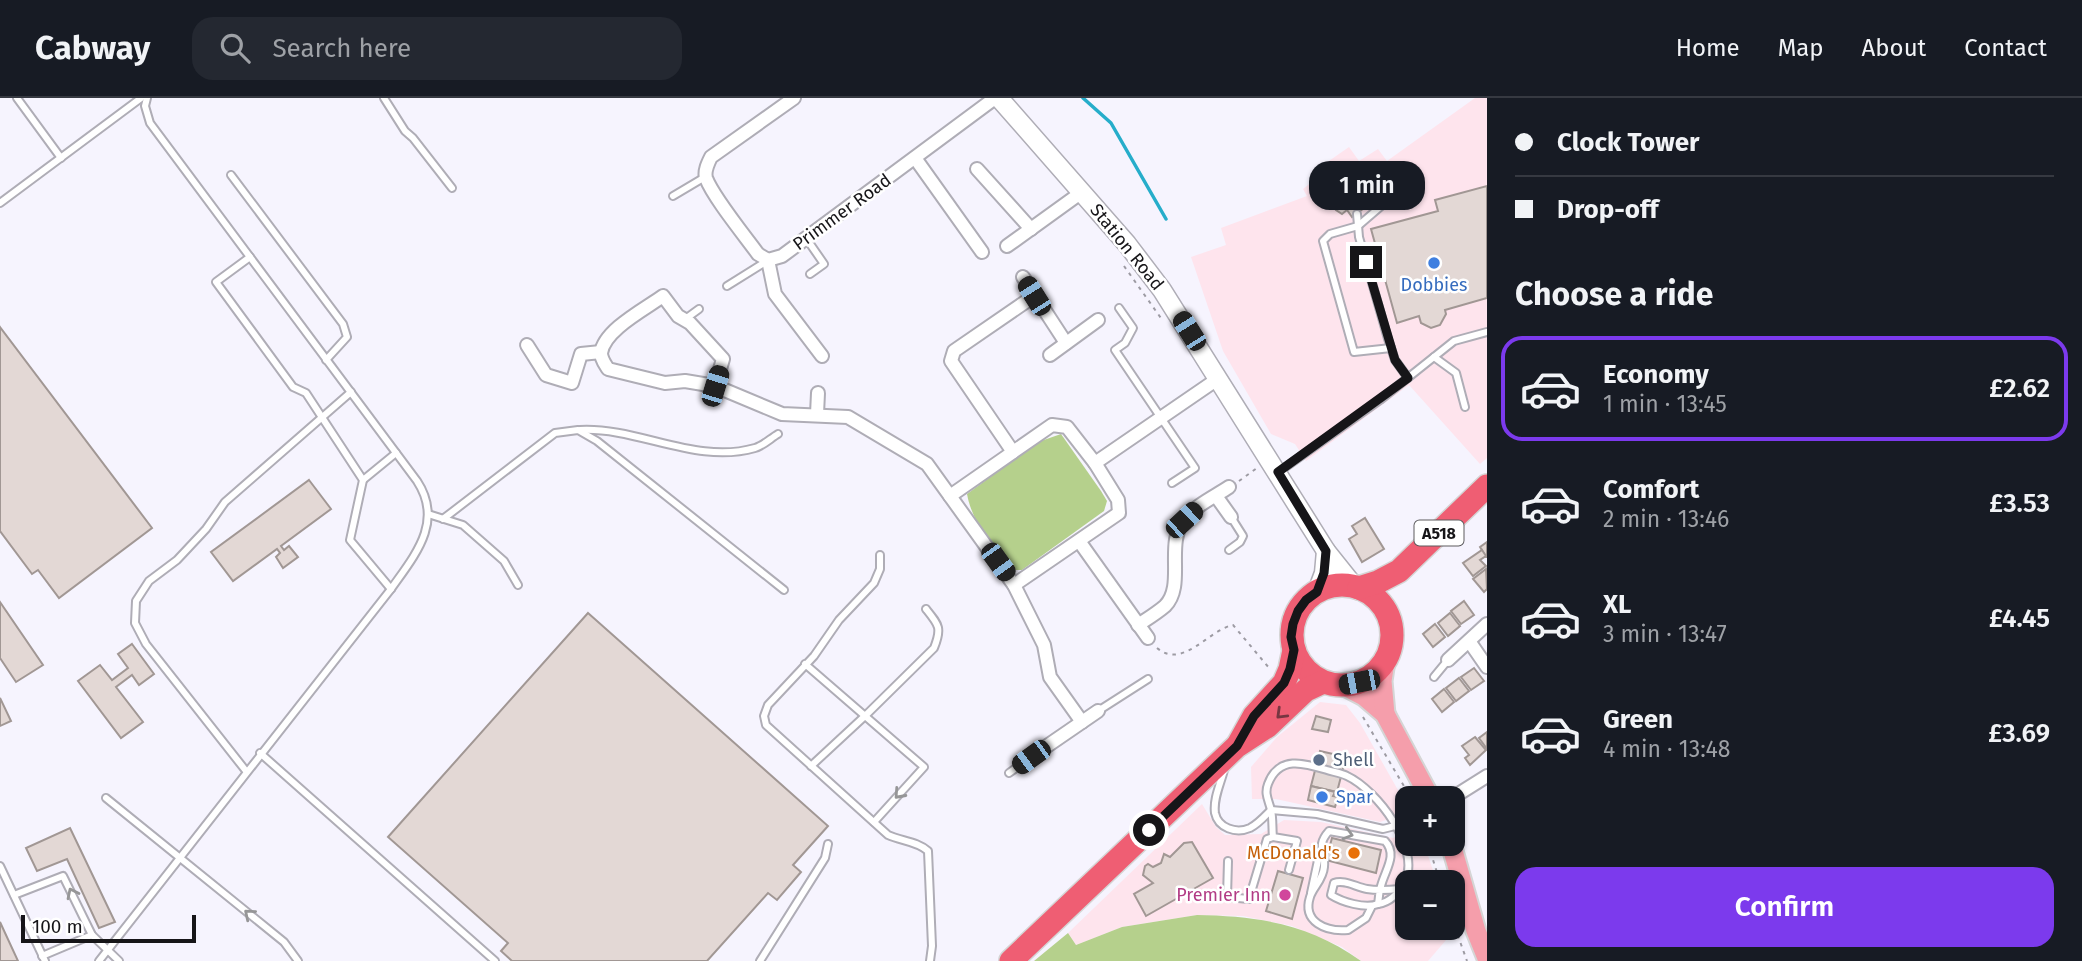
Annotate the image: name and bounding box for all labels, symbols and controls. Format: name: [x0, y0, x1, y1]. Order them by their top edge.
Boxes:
search box: [192, 17, 682, 80]
text: Cabway: [35, 28, 150, 68]
icon: search: [216, 29, 254, 67]
text: Search here: [272, 33, 411, 64]
text: Home: [1676, 34, 1740, 62]
text: Map: [1778, 34, 1824, 62]
text: About: [1862, 34, 1926, 62]
text: Contact: [1964, 34, 2047, 62]
text: Clock Tower: [1557, 127, 1699, 158]
callout: 1 min: [1308, 160, 1424, 209]
street label: Primmer Road: [789, 169, 895, 255]
text: 1 min: [1339, 171, 1395, 199]
text: Drop-off: [1557, 194, 1659, 225]
street label: Station Road: [1085, 199, 1169, 295]
route end: [1350, 246, 1382, 278]
marker: Dobbies: [1426, 255, 1442, 271]
car: [1014, 273, 1055, 319]
place label: Dobbies: [1401, 274, 1467, 296]
text: Choose a ride: [1515, 275, 1713, 313]
car: [1169, 308, 1210, 354]
icon: car: [1519, 357, 1582, 420]
text: Economy: [1603, 359, 1709, 390]
car: [699, 363, 732, 409]
text: £2.62: [1989, 373, 2050, 404]
text: 1 min · 13:45: [1603, 390, 1727, 418]
icon: car: [1519, 472, 1582, 535]
text: Comfort: [1603, 474, 1699, 505]
text: £3.53: [1989, 488, 2050, 519]
car: [1162, 498, 1207, 542]
text: 2 min · 13:46: [1603, 505, 1729, 533]
road number: A518: [1414, 520, 1464, 546]
car: [978, 539, 1019, 585]
icon: car: [1519, 587, 1582, 650]
text: XL: [1603, 589, 1631, 620]
text: £4.45: [1989, 603, 2050, 634]
text: 3 min · 13:47: [1603, 620, 1727, 648]
car: [1337, 668, 1382, 696]
icon: car: [1519, 702, 1582, 765]
text: Green: [1603, 704, 1673, 735]
one-way arrow: [1276, 706, 1289, 719]
text: £3.69: [1988, 718, 2050, 749]
text: 4 min · 13:48: [1603, 735, 1730, 763]
car: [1008, 736, 1055, 778]
place label: Shell: [1333, 749, 1374, 771]
marker: Shell: [1311, 752, 1327, 768]
one-way arrow: [895, 786, 907, 799]
place label: Spar: [1336, 786, 1373, 808]
map controls: [1395, 786, 1465, 940]
button: +: [1395, 786, 1465, 856]
marker: Spar: [1314, 789, 1330, 805]
route start: [1133, 814, 1165, 846]
one-way arrow: [1341, 825, 1353, 840]
place label: McDonald's: [1247, 842, 1340, 864]
marker: McDonald's: [1346, 845, 1362, 861]
button: Confirm: [1515, 867, 2054, 947]
button: −: [1395, 870, 1465, 940]
place label: Premier Inn: [1176, 884, 1271, 906]
marker: Premier Inn: [1277, 887, 1293, 903]
one-way arrow: [66, 888, 80, 900]
one-way arrow: [245, 909, 257, 922]
scale bar: [21, 912, 196, 944]
text: 100 m: [32, 915, 83, 938]

